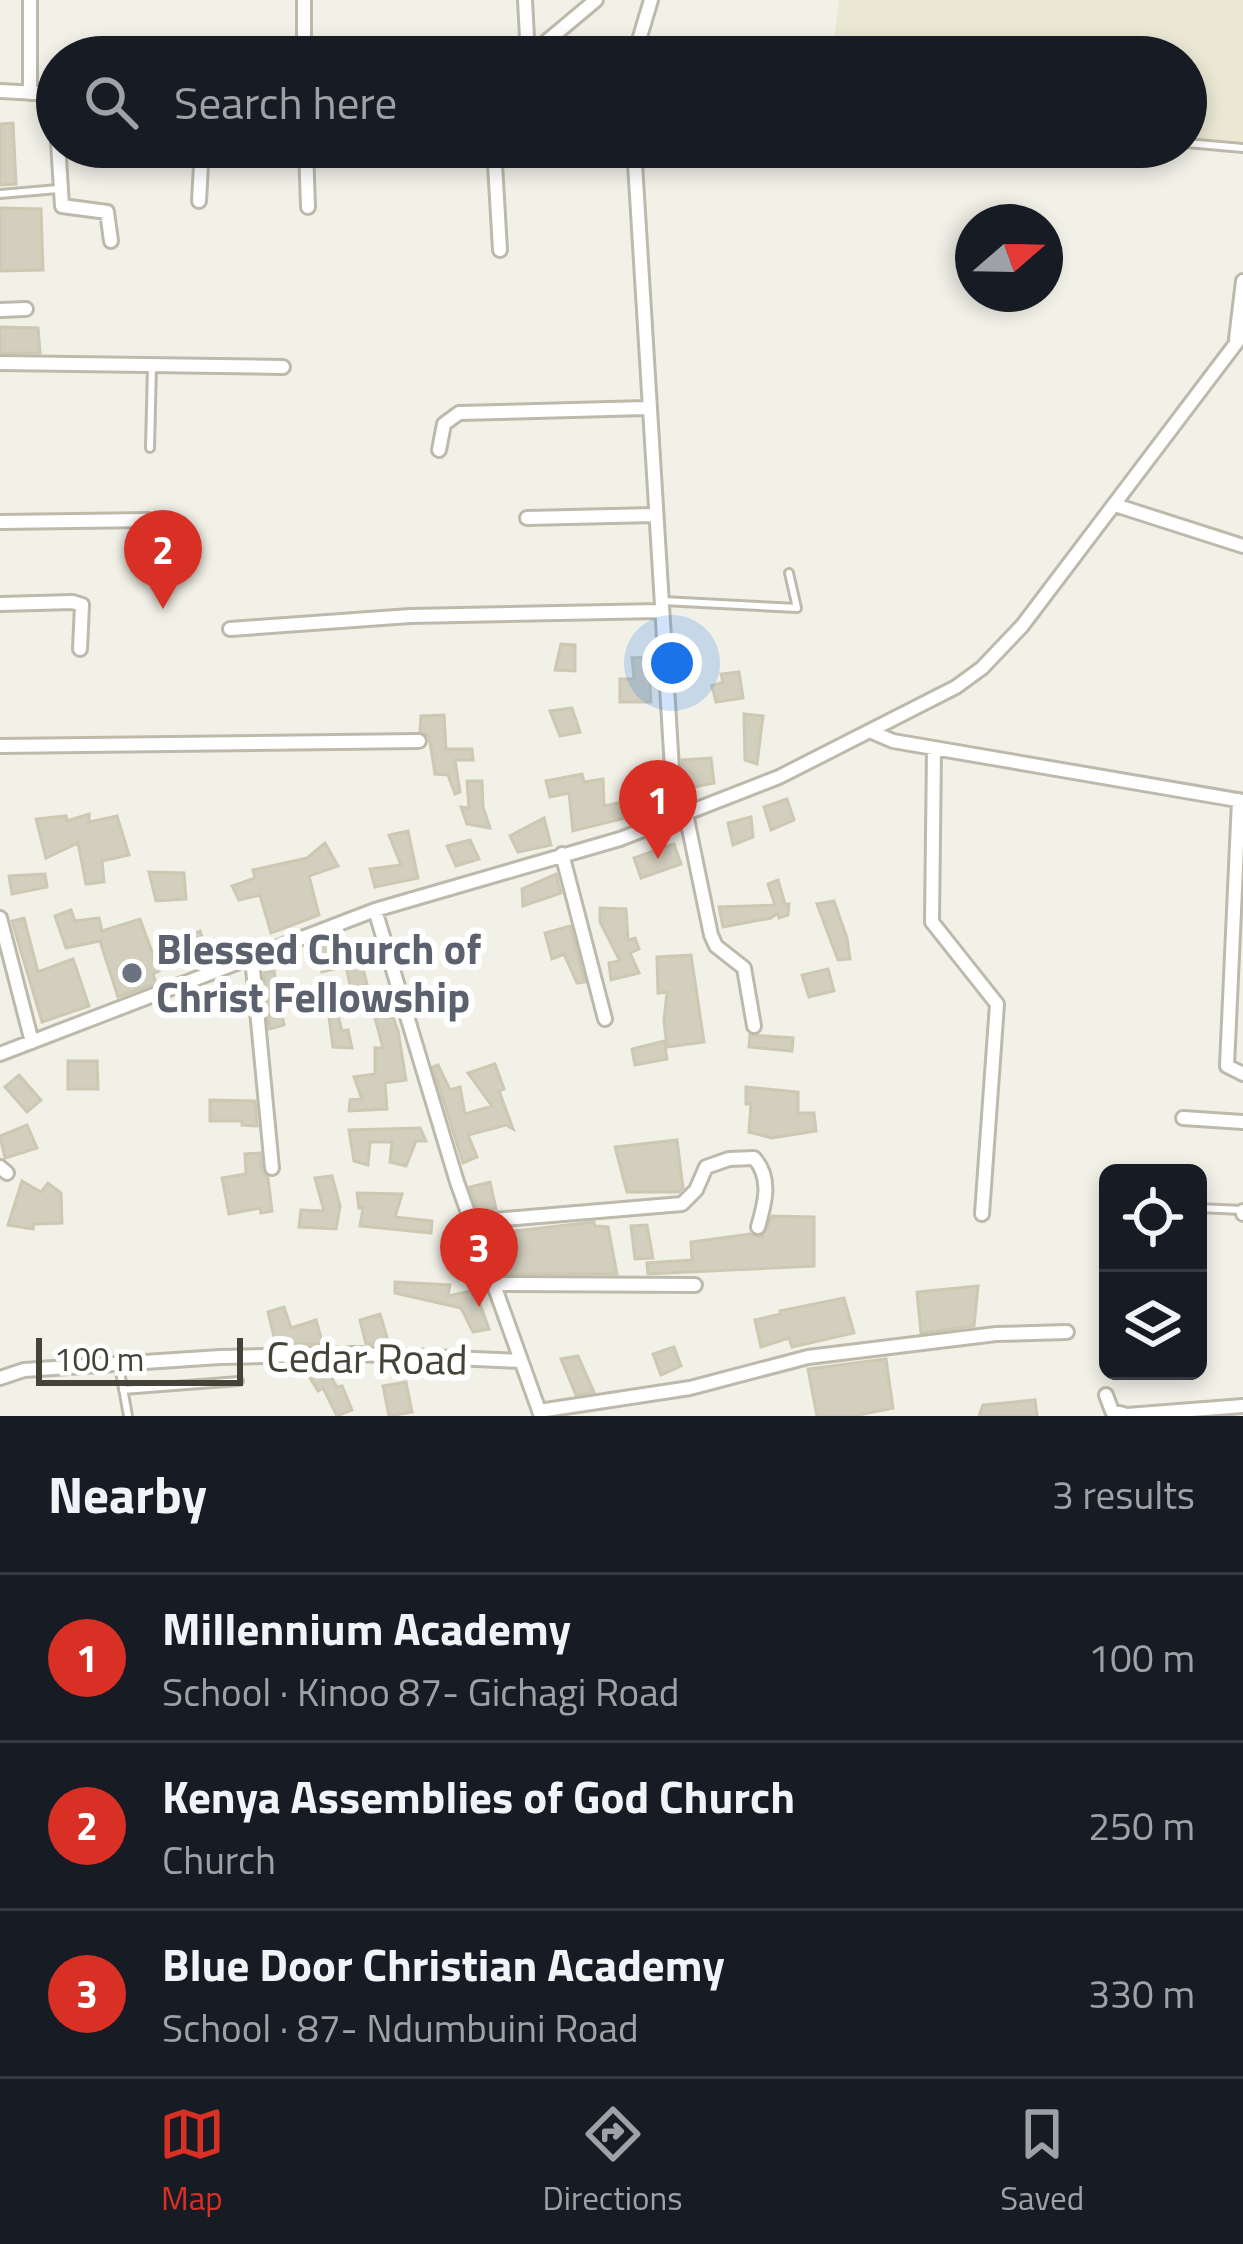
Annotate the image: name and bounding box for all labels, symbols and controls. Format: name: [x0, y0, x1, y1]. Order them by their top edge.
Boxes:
search box: [36, 36, 1207, 168]
text: Search here: [174, 68, 397, 136]
icon: search: [78, 69, 144, 135]
north arrow: [955, 204, 1063, 312]
pin: 2: [124, 510, 202, 609]
your location: [642, 633, 702, 693]
pin: 1: [619, 760, 697, 859]
place label: Blessed Church of Christ Fellowship: [156, 916, 481, 1028]
marker: Blessed Church of Christ Fellowship: [119, 960, 145, 986]
map controls: [1099, 1164, 1207, 1380]
button: locate: [1099, 1164, 1207, 1272]
pin: 3: [440, 1208, 518, 1307]
button: layers: [1099, 1272, 1207, 1380]
street label: Cedar Road: [266, 1323, 468, 1391]
scale bar: [36, 1332, 243, 1385]
text: 100 m: [54, 1334, 144, 1384]
text: Nearby: [48, 1455, 207, 1533]
text: 3 results: [1052, 1465, 1195, 1524]
text: Millennium Academy: [162, 1594, 571, 1662]
text: 1: [76, 1628, 98, 1687]
text: 100 m: [1088, 1628, 1195, 1687]
text: School · Kinoo 87- Gichagi Road: [162, 1662, 679, 1721]
text: Kenya Assemblies of God Church: [162, 1762, 795, 1830]
text: 2: [76, 1796, 98, 1855]
text: 250 m: [1088, 1796, 1195, 1855]
text: Church: [162, 1830, 276, 1889]
text: Blue Door Christian Academy: [162, 1930, 725, 1998]
text: 3: [76, 1964, 98, 2023]
text: 330 m: [1088, 1964, 1195, 2023]
text: School · 87- Ndumbuini Road: [162, 1998, 639, 2057]
tab: Map: [159, 2101, 225, 2223]
tab: Directions: [543, 2101, 682, 2223]
tab: Saved: [1000, 2101, 1084, 2223]

